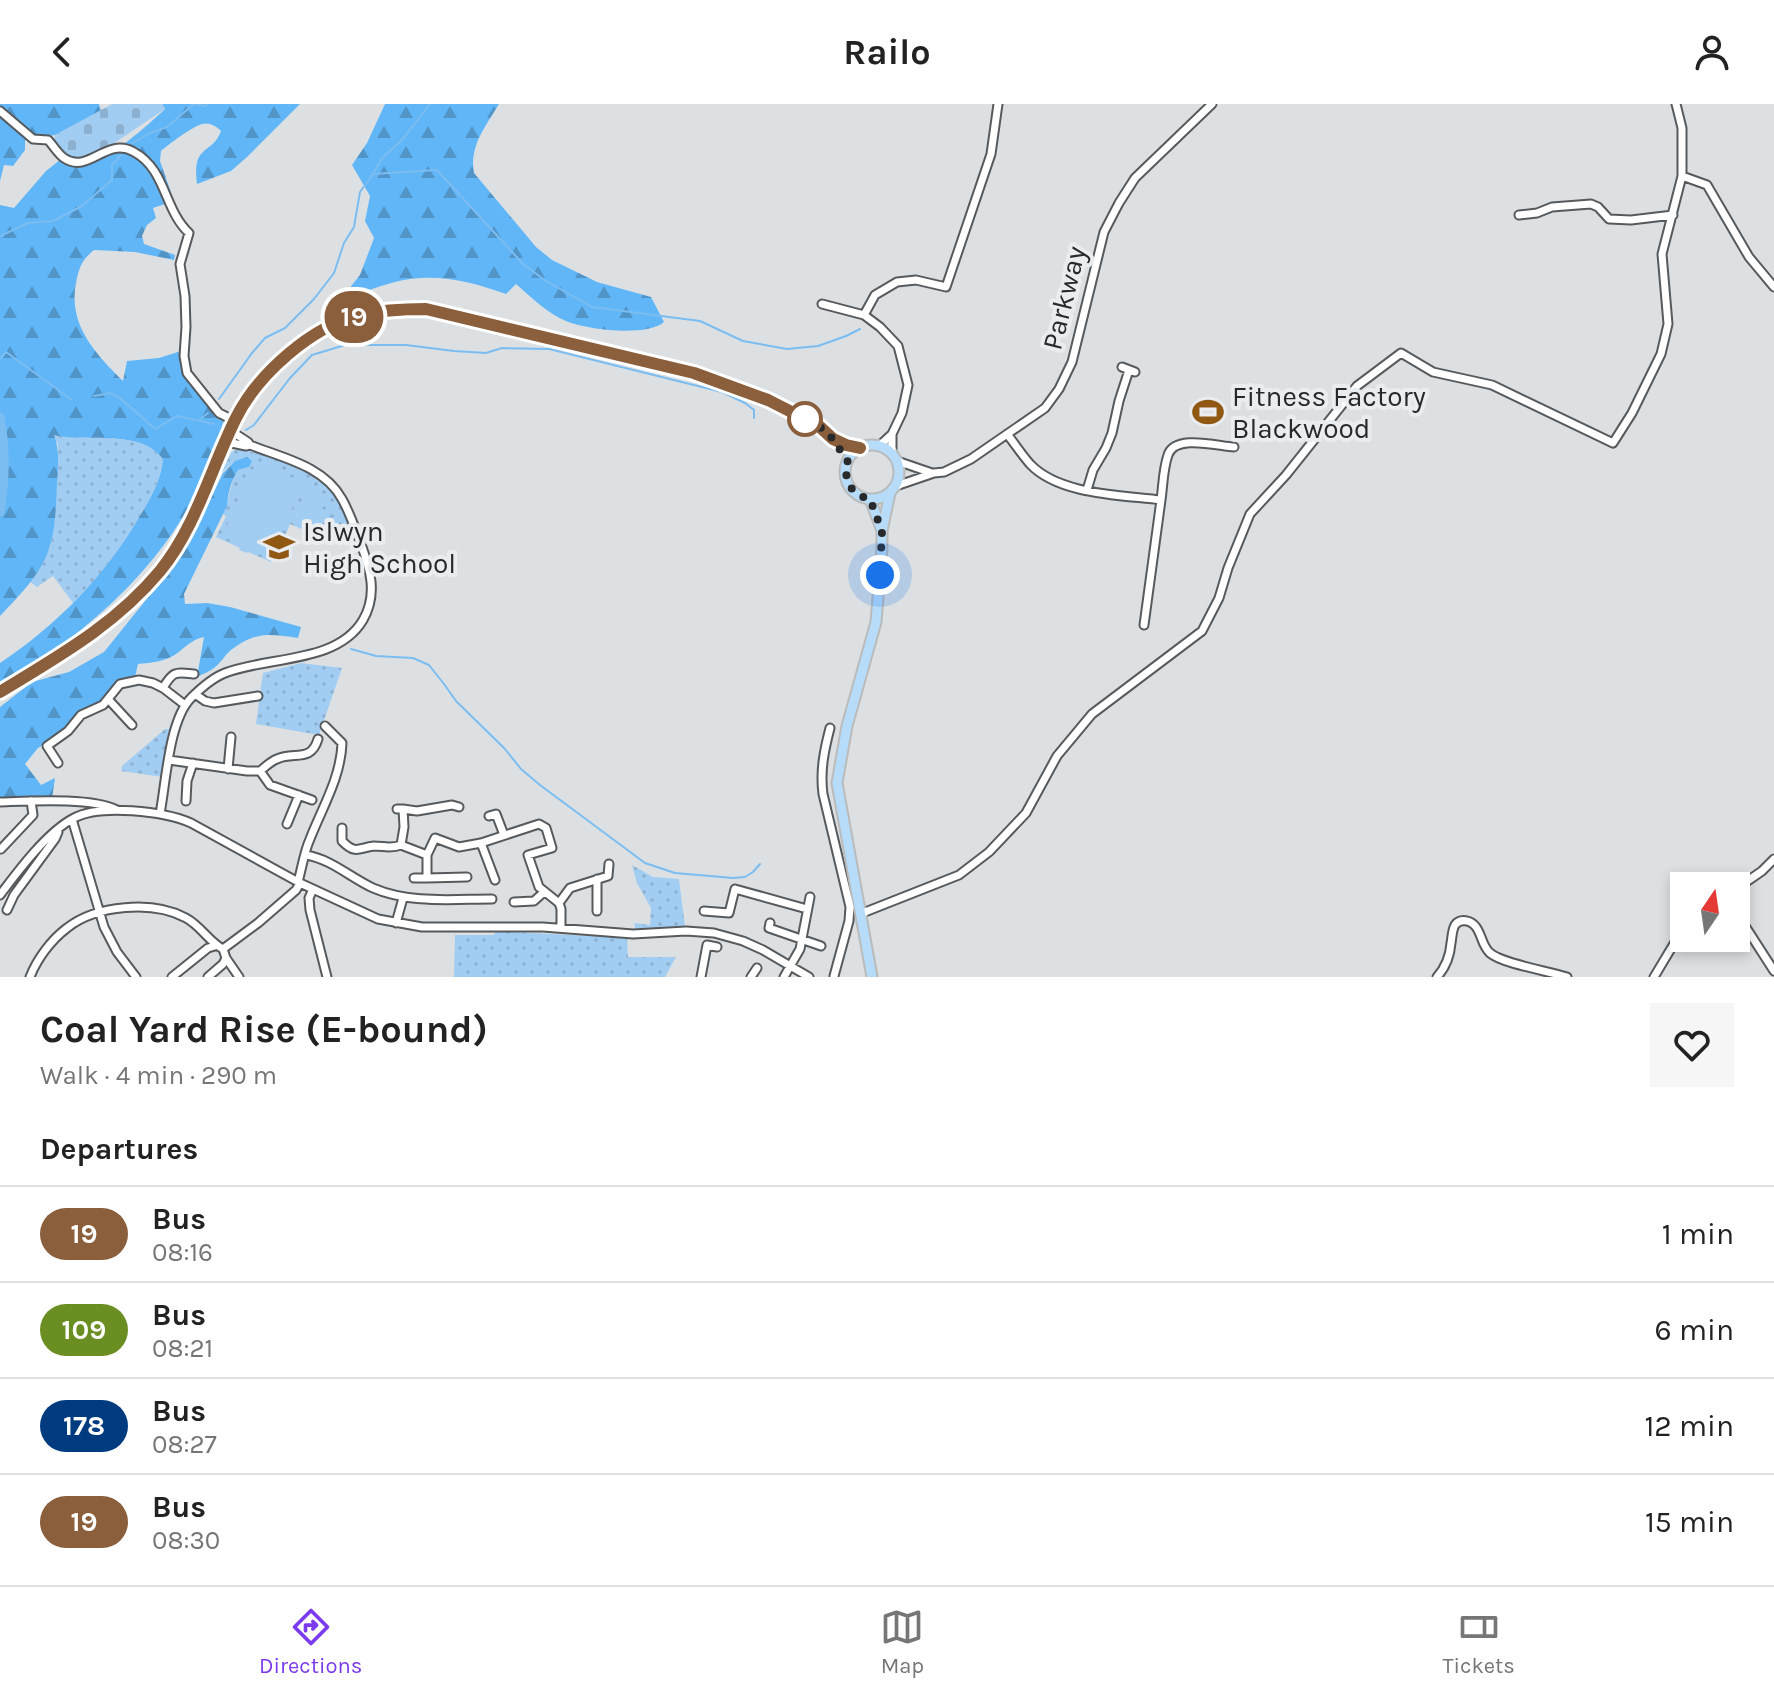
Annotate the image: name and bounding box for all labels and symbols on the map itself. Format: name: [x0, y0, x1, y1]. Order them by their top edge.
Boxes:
street label: Parkway: [1035, 243, 1093, 353]
line badge: 19: [318, 291, 390, 343]
place label: Fitness Factory Blackwood: [1232, 380, 1426, 445]
sports icon: Fitness Factory Blackwood: [1191, 395, 1225, 429]
unlabelled marker: [788, 402, 822, 436]
place label: Islwyn High School: [303, 515, 456, 580]
school or university icon: Islwyn High School: [262, 530, 296, 564]
your location: [860, 555, 900, 595]
north arrow: [1670, 872, 1750, 952]

